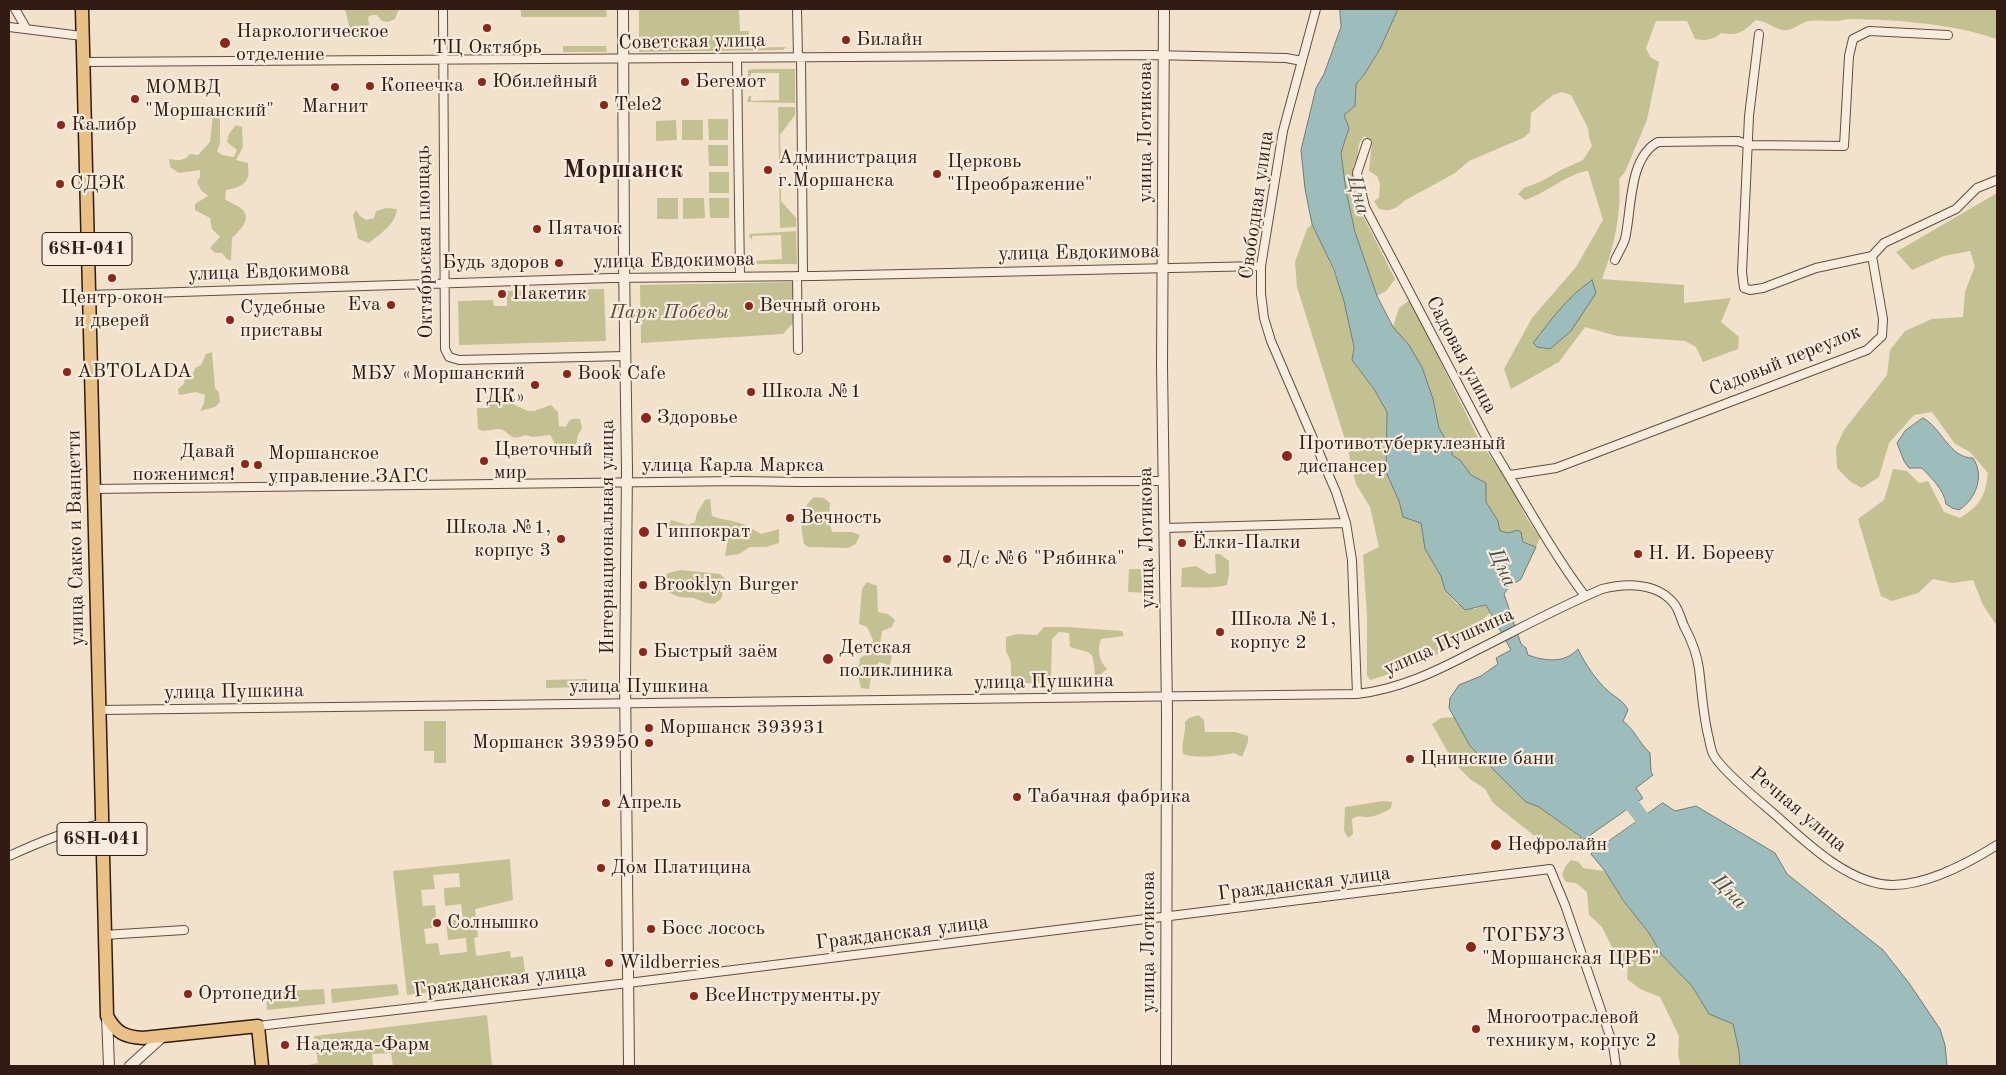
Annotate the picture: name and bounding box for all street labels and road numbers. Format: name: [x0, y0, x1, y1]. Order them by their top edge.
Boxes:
street label: Советская улица: [618, 29, 766, 55]
street label: улица Лотикова: [1134, 61, 1158, 203]
street label: Свободная улица: [1235, 129, 1279, 281]
street label: Октябрьская площадь: [411, 145, 439, 339]
road number: 68Н-041: [42, 232, 132, 266]
street label: улица Евдокимова: [998, 240, 1160, 266]
street label: улица Евдокимова: [593, 248, 755, 274]
street label: улица Евдокимова: [188, 257, 350, 287]
street label: Садовая улица: [1420, 292, 1502, 418]
street label: Садовый переулок: [1706, 320, 1864, 402]
street label: Интернациональная улица: [596, 419, 620, 655]
street label: улица Сакко и Ванцетти: [62, 430, 90, 646]
street label: улица Карла Маркса: [642, 454, 824, 478]
street label: улица Лотикова: [1134, 467, 1160, 609]
street label: улица Пушкина: [1380, 603, 1518, 681]
street label: улица Пушкина: [974, 669, 1114, 695]
street label: улица Пушкина: [569, 675, 709, 699]
street label: улица Пушкина: [164, 679, 304, 705]
street label: Речная улица: [1744, 762, 1852, 858]
road number: 68Н-041: [57, 822, 147, 856]
street label: Гражданская улица: [1216, 861, 1392, 907]
street label: улица Лотикова: [1137, 871, 1161, 1013]
street label: Гражданская улица: [814, 910, 990, 956]
street label: Гражданская улица: [412, 958, 588, 1004]

